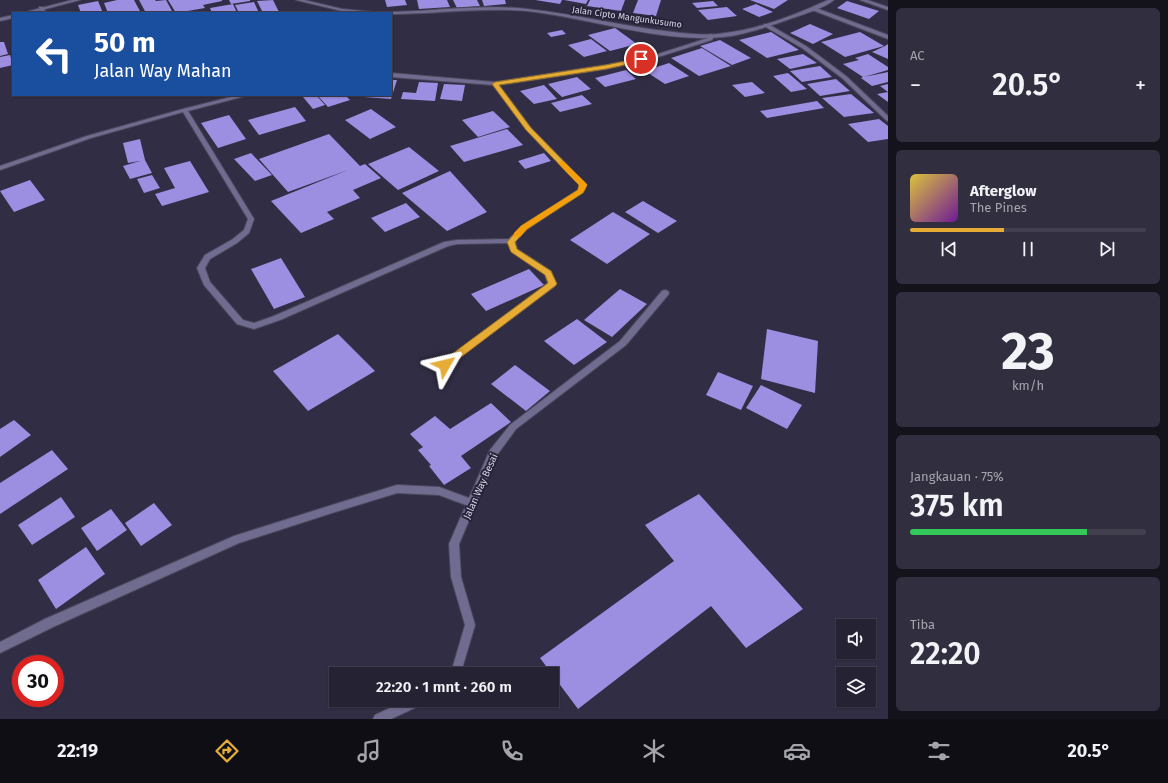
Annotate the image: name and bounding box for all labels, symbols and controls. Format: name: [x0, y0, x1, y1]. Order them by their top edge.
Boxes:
street label: Jalan Cipto Mangunkusumo: [571, 4, 683, 30]
text: 50 m: [94, 26, 156, 59]
icon: left: [28, 28, 80, 80]
pin: [624, 42, 658, 76]
icon: arrive: [630, 48, 652, 70]
text: AC: [910, 48, 925, 63]
text: Jalan Way Mahan: [94, 60, 232, 82]
text: 20.5°: [992, 67, 1064, 103]
text: −: [910, 72, 921, 99]
text: +: [1135, 72, 1146, 99]
text: Afterglow: [970, 182, 1036, 200]
text: The Pines: [970, 200, 1027, 215]
icon: previous: [938, 238, 960, 260]
icon: pause: [1017, 238, 1039, 260]
icon: next: [1096, 238, 1118, 260]
text: 23: [1001, 320, 1055, 383]
position arrow: [424, 344, 466, 386]
text: km/h: [1012, 378, 1044, 393]
street label: Jalan Way Besai: [461, 452, 501, 521]
text: Jangkauan · 75%: [910, 469, 1004, 484]
text: 375 km: [910, 488, 1004, 524]
text: Tiba: [910, 617, 935, 632]
map controls: [836, 619, 876, 707]
button: sound: [836, 619, 876, 659]
text: 22:20: [910, 636, 981, 672]
speed limit sign: 30: [12, 655, 64, 707]
button: layers: [836, 667, 876, 707]
text: 22:20 · 1 mnt · 260 m: [376, 678, 512, 696]
icon: directions: [213, 737, 241, 765]
icon: music: [355, 737, 383, 765]
icon: phone: [498, 737, 526, 765]
icon: climate: [640, 737, 668, 765]
icon: car: [783, 737, 811, 765]
icon: filters: [925, 737, 953, 765]
text: 22:19: [57, 740, 98, 762]
text: 20.5°: [1068, 740, 1111, 762]

